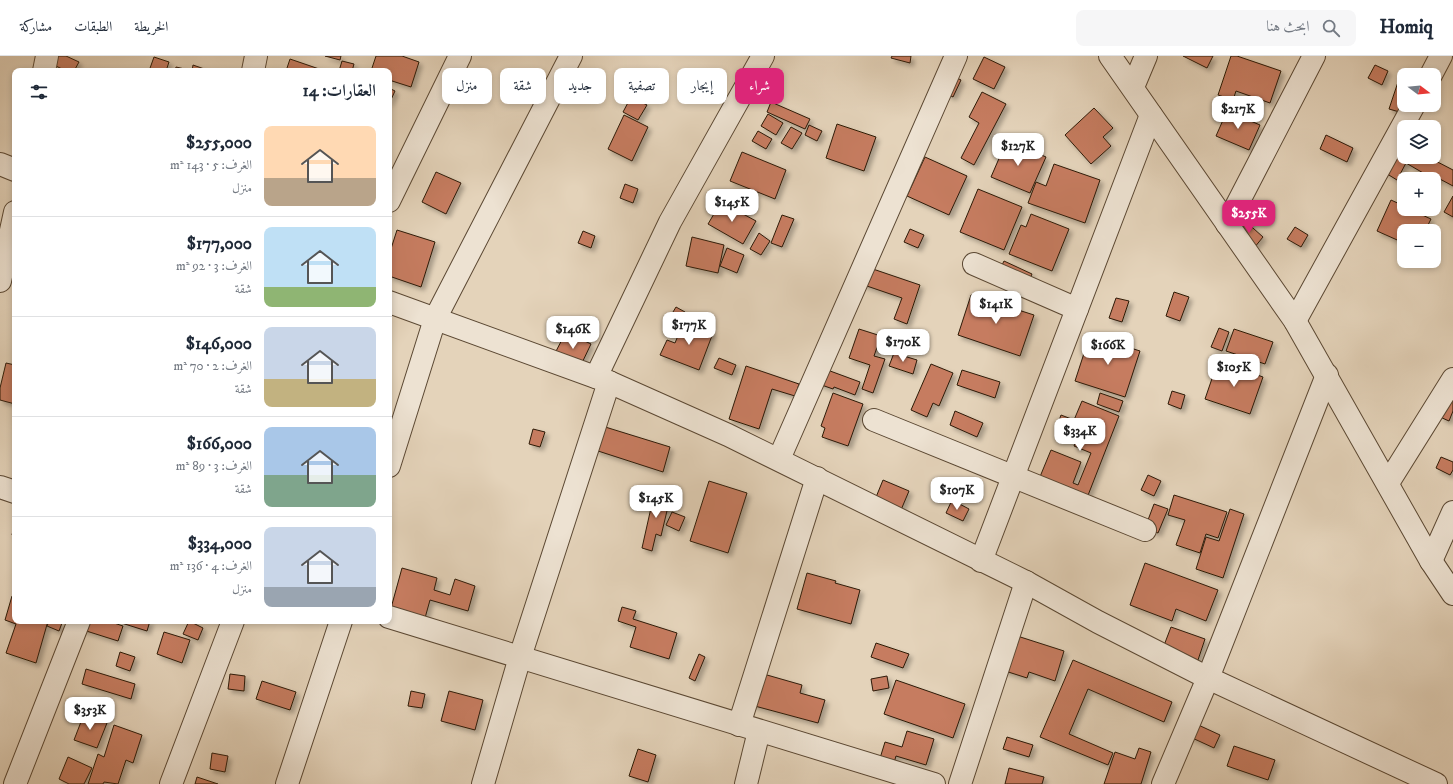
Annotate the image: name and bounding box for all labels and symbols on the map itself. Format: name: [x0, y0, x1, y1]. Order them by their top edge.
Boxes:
north arrow: [1397, 68, 1441, 112]
pin: $217K: [1210, 96, 1266, 130]
pin: $127K: [990, 133, 1046, 167]
pin: $145K: [704, 189, 760, 223]
pin: $255K: [1221, 200, 1277, 234]
pin: $141K: [968, 291, 1024, 325]
pin: $177K: [661, 312, 717, 346]
pin: $146K: [545, 316, 601, 350]
pin: $170K: [875, 329, 931, 363]
pin: $166K: [1080, 332, 1136, 366]
pin: $105K: [1206, 354, 1262, 388]
pin: $334K: [1052, 418, 1108, 452]
pin: $107K: [929, 477, 985, 511]
pin: $145K: [628, 485, 684, 519]
pin: $353K: [62, 697, 118, 731]

